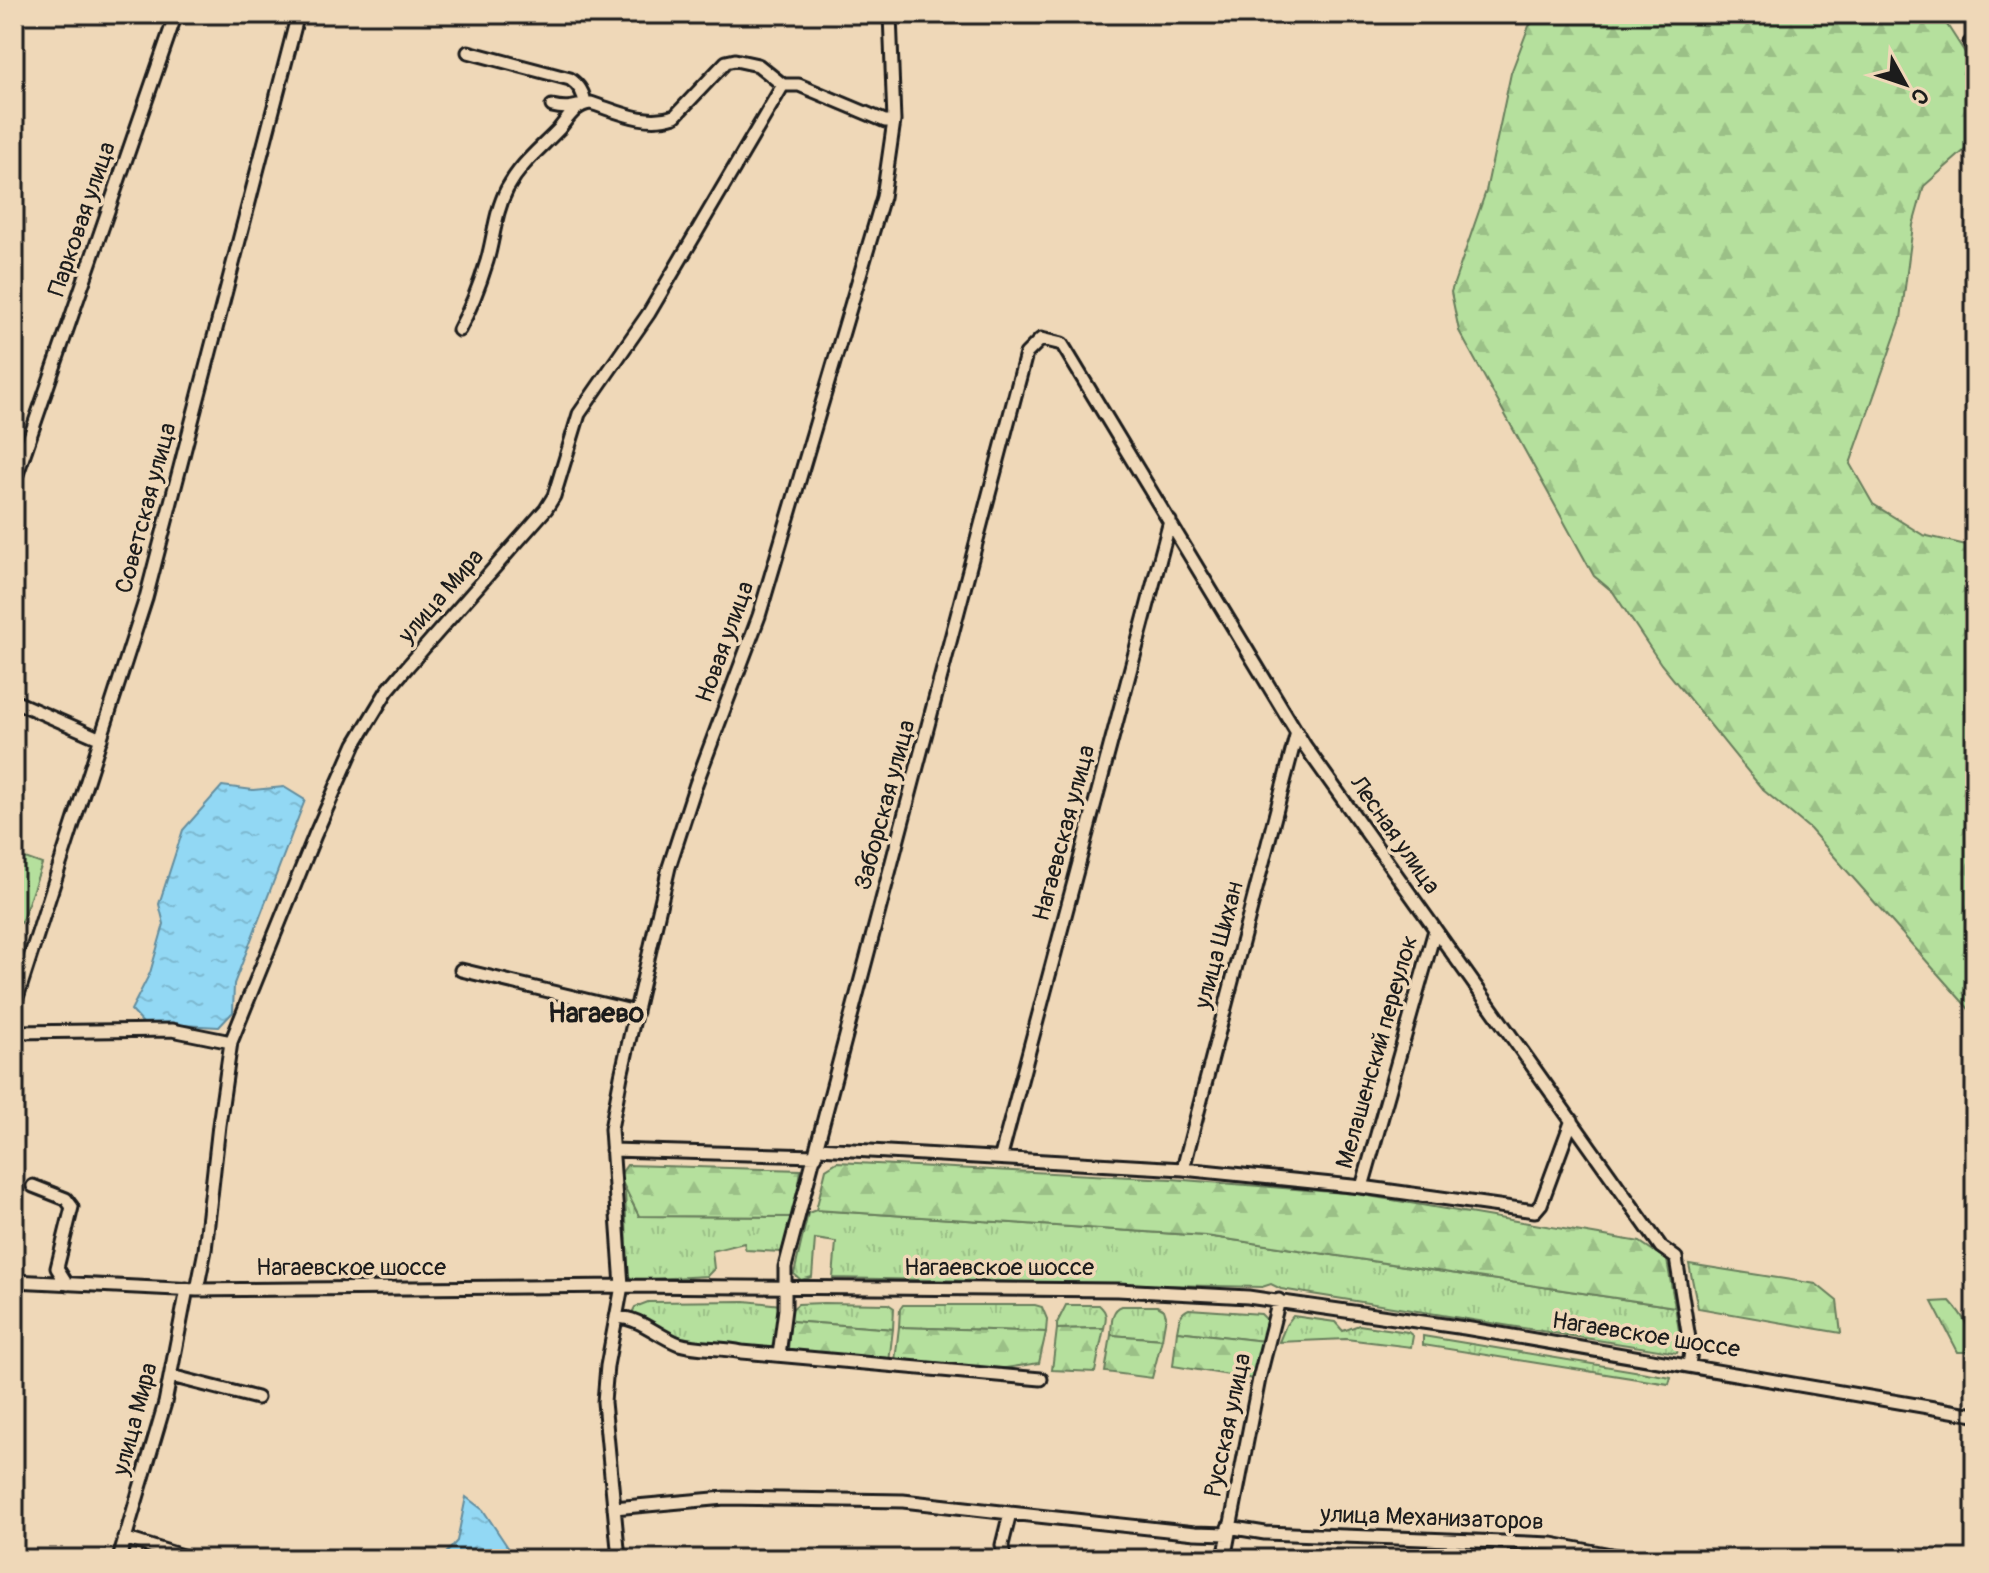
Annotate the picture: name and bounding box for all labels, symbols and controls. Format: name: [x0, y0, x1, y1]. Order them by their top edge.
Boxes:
north arrow: [1865, 44, 1945, 124]
text: С: [1904, 82, 1935, 111]
street label: Парковая улица: [42, 138, 122, 300]
street label: Советская улица: [109, 420, 183, 596]
street label: улица Мира: [392, 543, 490, 650]
street label: Новая улица: [690, 577, 760, 707]
street label: Заборская улица: [848, 717, 922, 893]
street label: Нагаевская улица: [1027, 742, 1101, 924]
street label: Лесная улица: [1343, 769, 1446, 900]
street label: улица Шихан: [1188, 878, 1250, 1013]
street label: Мелашенский переулок: [1330, 932, 1424, 1172]
district label: Нагаево: [548, 996, 644, 1031]
street label: Нагаевское шоссе: [256, 1253, 446, 1282]
street label: Нагаевское шоссе: [904, 1253, 1094, 1282]
street label: Нагаевское шоссе: [1550, 1306, 1742, 1364]
street label: Русская улица: [1199, 1350, 1257, 1500]
street label: улица Мира: [106, 1360, 164, 1479]
street label: улица Механизаторов: [1319, 1500, 1544, 1536]

